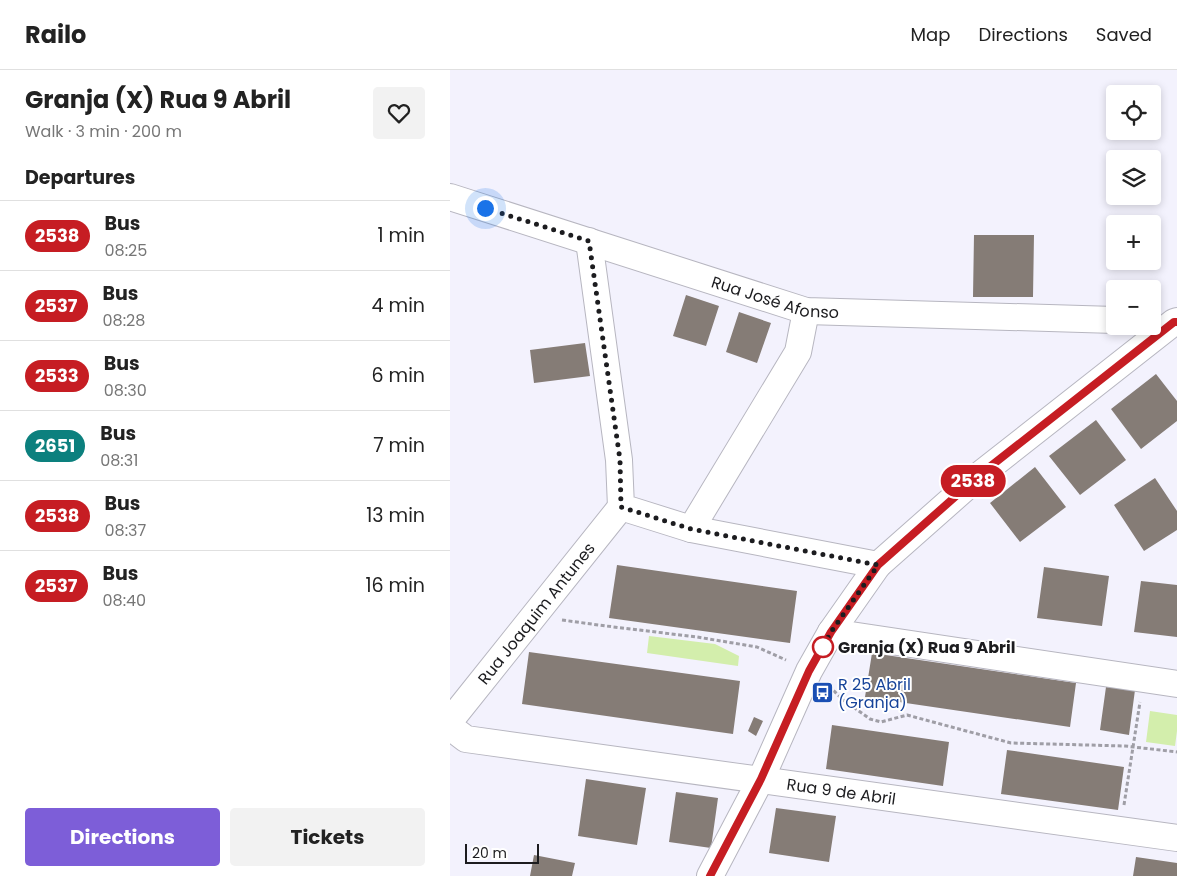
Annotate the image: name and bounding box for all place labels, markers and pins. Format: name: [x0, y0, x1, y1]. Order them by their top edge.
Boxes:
marker: Granja (X) Rua 9 Abril: [812, 636, 834, 658]
place label: Granja (X) Rua 9 Abril: [838, 636, 1015, 659]
place label: R 25 Abril (Granja): [838, 673, 911, 714]
bus stop icon: R 25 Abril (Granja): [810, 681, 834, 705]

